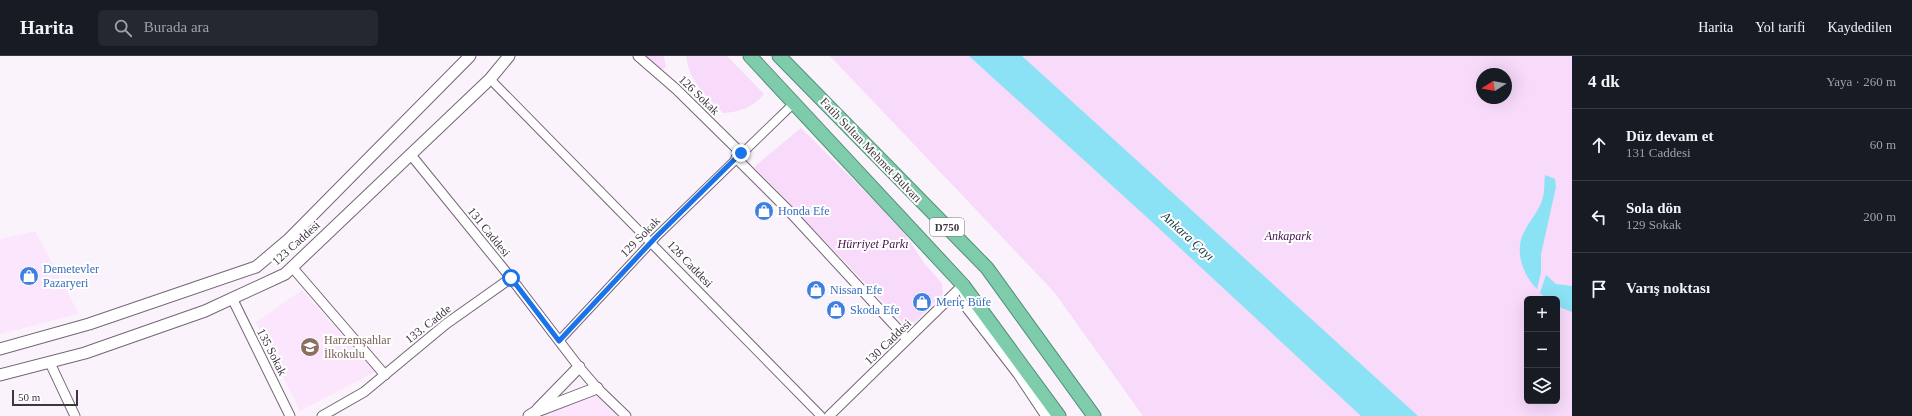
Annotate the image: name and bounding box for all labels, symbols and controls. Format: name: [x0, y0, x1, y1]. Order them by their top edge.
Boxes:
search box: [98, 10, 378, 46]
text: Harita: [20, 17, 74, 38]
icon: search: [112, 17, 134, 39]
text: Burada ara: [144, 19, 209, 35]
text: Harita: [1698, 20, 1733, 35]
text: Yol tarifi: [1755, 20, 1805, 35]
text: Kaydedilen: [1827, 20, 1892, 35]
north arrow: [1476, 68, 1512, 104]
street label: 126 Sokak: [676, 72, 722, 118]
text: 4 dk: [1588, 72, 1620, 91]
text: Yaya · 260 m: [1826, 74, 1896, 89]
street label: Fatih Sultan Mehmet Bulvarı: [817, 95, 925, 206]
text: Düz devam et: [1626, 128, 1713, 144]
icon: ahead: [1588, 134, 1610, 156]
text: 60 m: [1870, 137, 1896, 152]
route end: [732, 144, 750, 162]
text: 131 Caddesi: [1626, 145, 1691, 160]
shop icon: Honda Efe: [753, 200, 775, 222]
text: Sola dön: [1626, 200, 1681, 216]
street label: 131 Caddesi: [465, 204, 514, 260]
place label: Honda Efe: [778, 204, 830, 218]
icon: left: [1588, 206, 1610, 228]
water label: Ankara Çayı: [1158, 208, 1218, 264]
text: 200 m: [1863, 209, 1896, 224]
street label: 129 Sokak: [617, 214, 663, 260]
street label: 123 Caddesi: [269, 217, 323, 268]
text: 129 Sokak: [1626, 217, 1681, 232]
road number: D750: [930, 218, 964, 236]
park label: Ankapark: [1264, 229, 1312, 243]
park label: Hürriyet Parkı: [837, 237, 909, 251]
street label: 128 Caddesi: [664, 238, 716, 291]
place label: Demetevler Pazaryeri: [43, 262, 99, 290]
shop icon: Demetevler Pazaryeri: [18, 265, 40, 287]
route start: [502, 269, 520, 287]
icon: arrive: [1588, 278, 1610, 300]
shop icon: Nissan Efe: [805, 279, 827, 301]
text: Varış noktası: [1626, 280, 1710, 296]
place label: Nissan Efe: [830, 283, 882, 297]
shop icon: Meriç Büfe: [911, 291, 933, 313]
place label: Meriç Büfe: [936, 295, 991, 309]
map controls: [1524, 296, 1560, 404]
button: +: [1524, 296, 1560, 332]
shop icon: Skoda Efe: [825, 299, 847, 321]
street label: 133. Cadde: [402, 302, 454, 346]
place label: Skoda Efe: [850, 303, 900, 317]
street label: 130 Caddesi: [862, 316, 915, 368]
street label: 135 Sokak: [254, 326, 290, 378]
button: −: [1524, 332, 1560, 368]
place label: Harzemşahlar İlkokulu: [324, 333, 391, 361]
school or university icon: Harzemşahlar İlkokulu: [299, 336, 321, 358]
button: layers: [1524, 368, 1560, 404]
scale bar: [12, 388, 78, 407]
text: 50 m: [18, 391, 40, 403]

